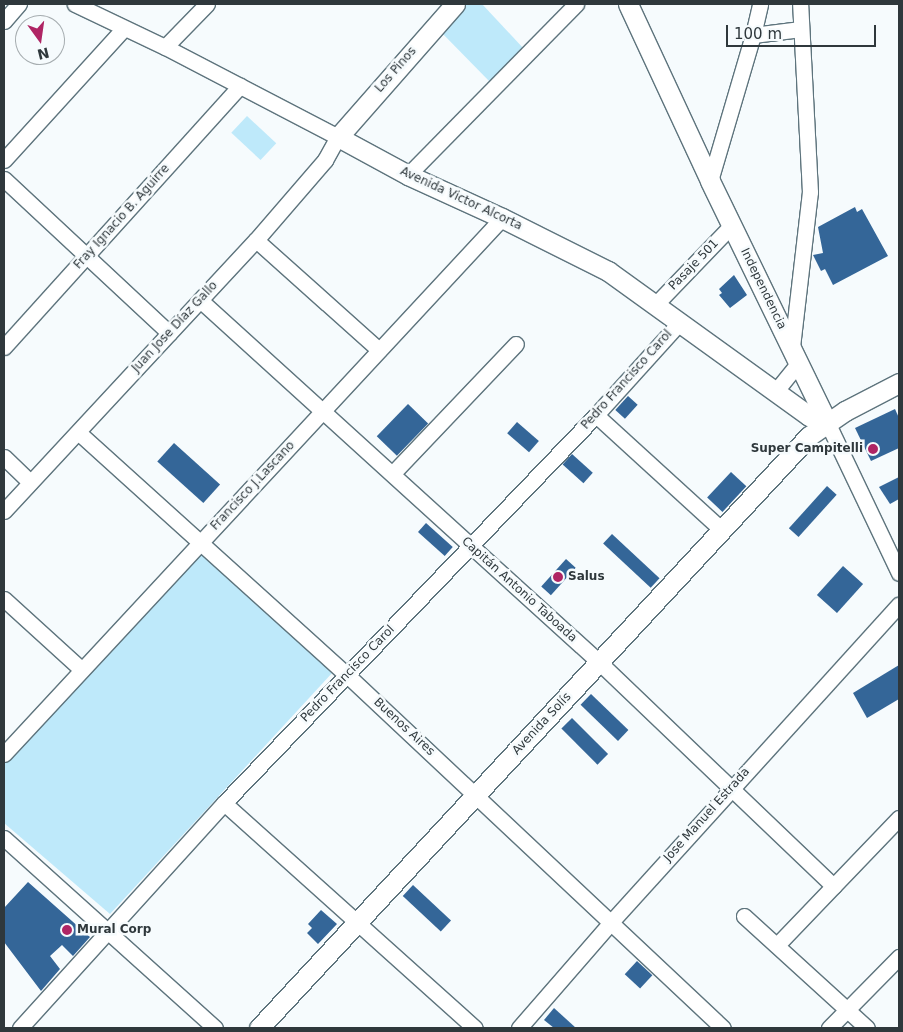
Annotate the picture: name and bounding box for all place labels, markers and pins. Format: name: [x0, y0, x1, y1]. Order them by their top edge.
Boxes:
place label: Super Campitelli: [751, 442, 863, 456]
marker: Super Campitelli: [867, 443, 879, 455]
place label: Salus: [568, 570, 605, 584]
marker: Salus: [552, 571, 564, 583]
place label: Mural Corp: [77, 923, 151, 937]
marker: Mural Corp: [61, 924, 73, 936]

